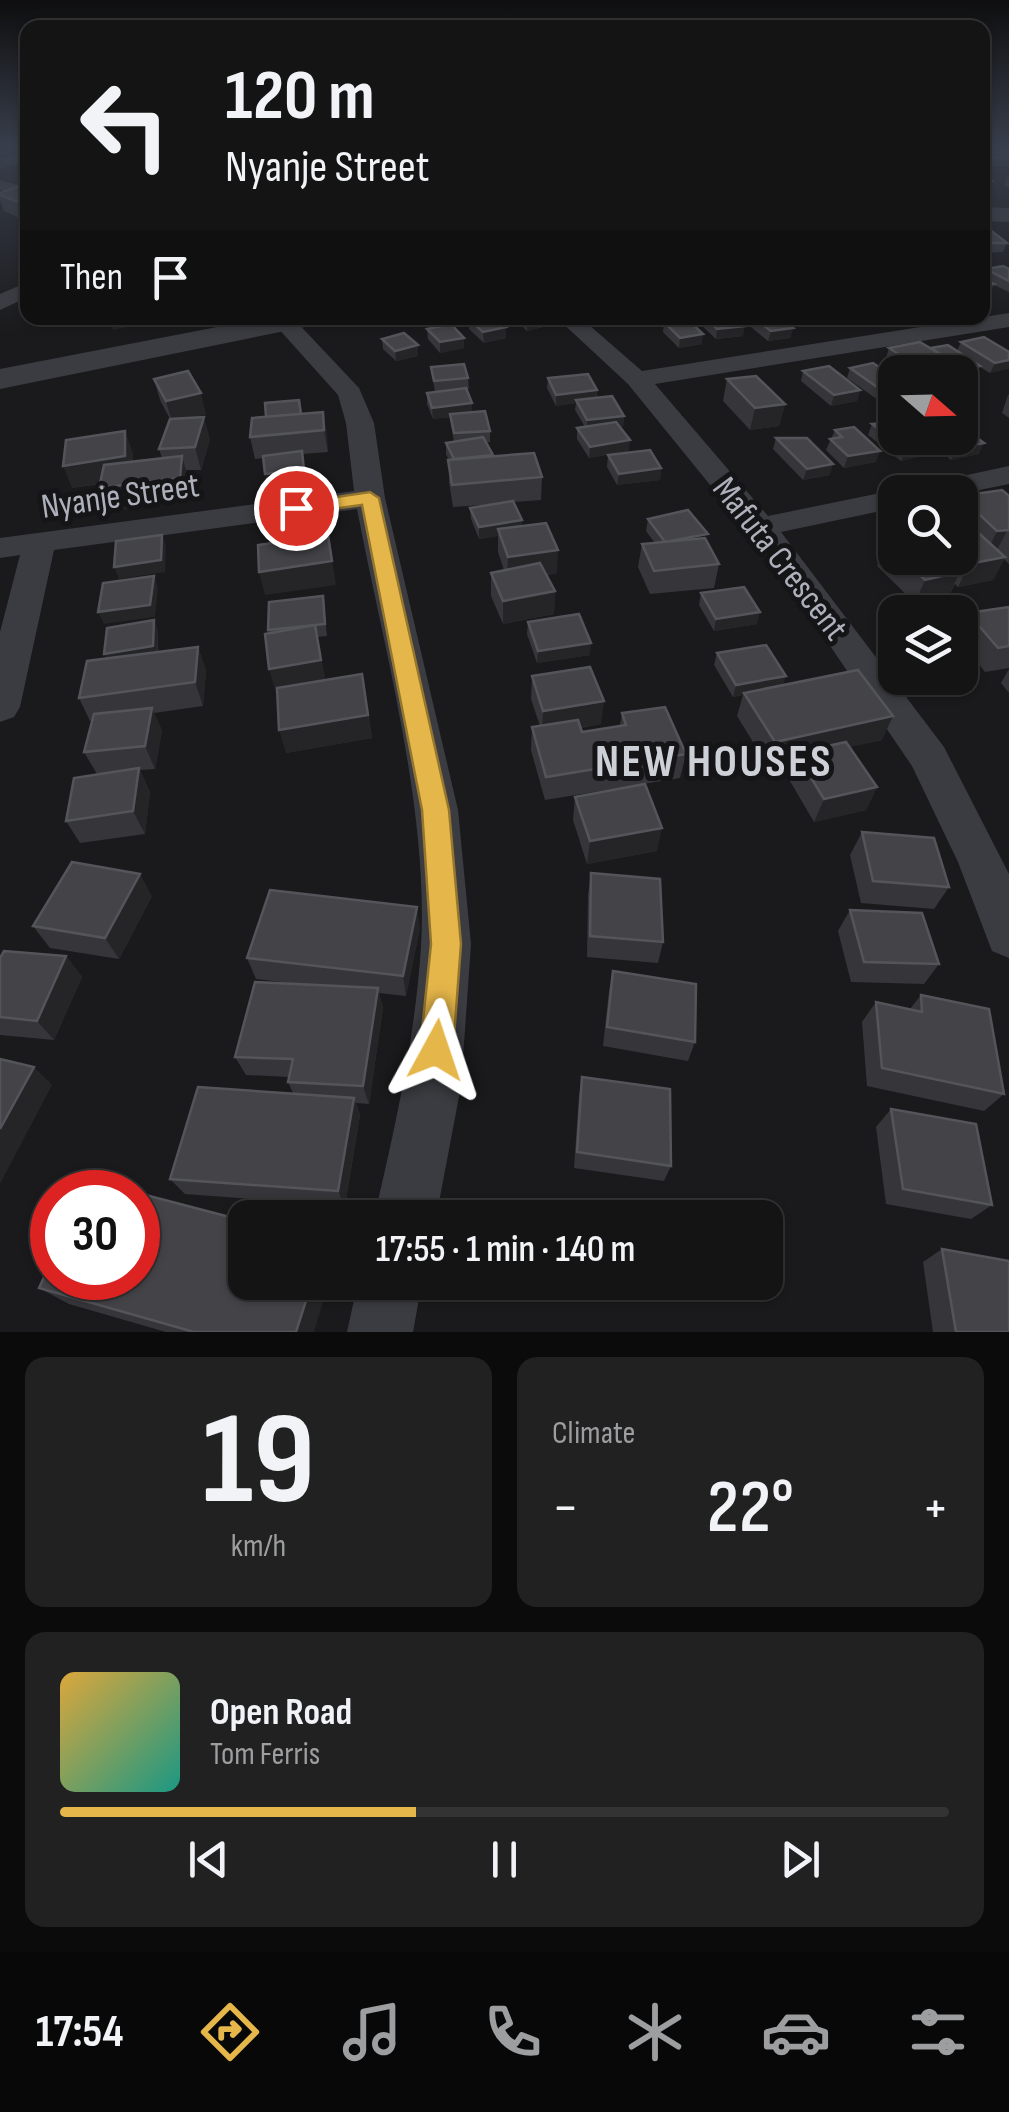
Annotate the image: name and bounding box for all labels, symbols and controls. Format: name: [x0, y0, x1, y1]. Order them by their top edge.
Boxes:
text: 120 m: [225, 55, 375, 139]
icon: left: [60, 60, 190, 190]
text: Nyanje Street: [225, 140, 429, 195]
icon: arrive: [143, 250, 198, 305]
text: Then: [60, 255, 123, 300]
north arrow: [878, 355, 978, 455]
map controls: [878, 355, 978, 695]
street label: Nyanje Street: [38, 464, 202, 529]
pin: [254, 466, 339, 551]
street label: Mafuta Crescent: [703, 469, 857, 649]
button: search: [878, 475, 978, 575]
icon: arrive: [269, 481, 324, 536]
button: layers: [878, 595, 978, 695]
district label: NEW HOUSES: [595, 735, 833, 790]
position arrow: [384, 998, 488, 1102]
speed limit sign: 30: [30, 1170, 160, 1300]
text: 17:55 · 1 min · 140 m: [376, 1227, 635, 1272]
text: 19: [202, 1384, 315, 1540]
text: Climate: [552, 1414, 635, 1453]
text: 22°: [707, 1463, 794, 1554]
text: −: [552, 1475, 579, 1542]
text: +: [922, 1475, 949, 1542]
text: km/h: [231, 1527, 286, 1566]
text: Open Road: [210, 1690, 352, 1735]
text: Tom Ferris: [210, 1735, 320, 1774]
icon: previous: [181, 1832, 236, 1887]
icon: pause: [477, 1832, 532, 1887]
icon: next: [773, 1832, 828, 1887]
icon: directions: [195, 1997, 265, 2067]
icon: music: [337, 1997, 407, 2067]
icon: phone: [478, 1997, 548, 2067]
icon: climate: [620, 1997, 690, 2067]
icon: car: [761, 1997, 831, 2067]
icon: filters: [903, 1997, 973, 2067]
text: 17:54: [36, 2005, 123, 2060]

